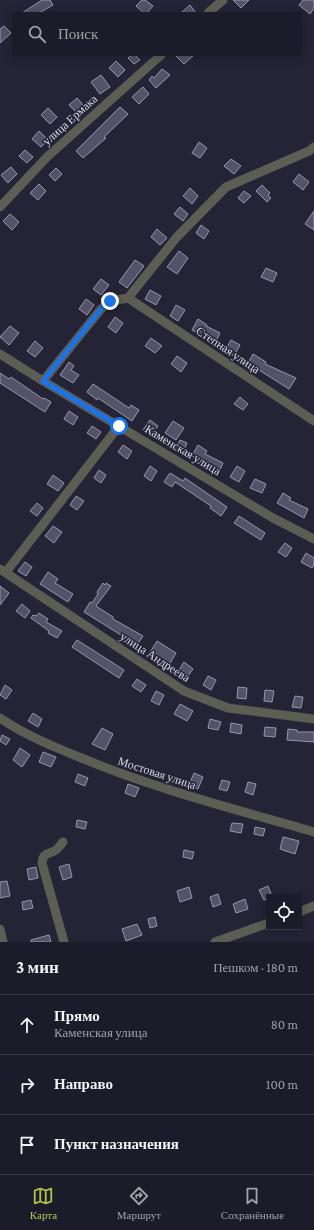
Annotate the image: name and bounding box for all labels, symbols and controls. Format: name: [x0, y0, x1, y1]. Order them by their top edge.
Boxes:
search box: [12, 12, 302, 56]
icon: search: [26, 23, 48, 45]
text: Поиск: [58, 26, 98, 42]
street label: улица Ермака: [40, 91, 101, 148]
route end: [101, 292, 119, 310]
street label: Степная улица: [193, 324, 263, 377]
route start: [110, 417, 128, 435]
street label: Каменская улица: [142, 422, 224, 479]
street label: улица Андреева: [117, 629, 193, 685]
street label: Мостовая улица: [116, 754, 198, 792]
map controls: [266, 894, 302, 930]
button: locate: [266, 894, 302, 930]
text: 3 мин: [16, 958, 59, 977]
text: Пешком · 180 m: [213, 960, 298, 975]
text: Прямо: [54, 1008, 100, 1024]
icon: ahead: [16, 1014, 38, 1036]
text: 80 m: [271, 1017, 298, 1032]
text: Каменская улица: [54, 1025, 147, 1040]
icon: right: [16, 1074, 38, 1096]
text: Направо: [54, 1076, 113, 1092]
text: 100 m: [266, 1077, 298, 1092]
icon: arrive: [16, 1134, 38, 1156]
text: Пункт назначения: [54, 1136, 179, 1152]
tab: Карта: [30, 1185, 57, 1221]
tab: Маршрут: [117, 1185, 161, 1221]
tab: Сохранённые: [221, 1185, 284, 1221]

